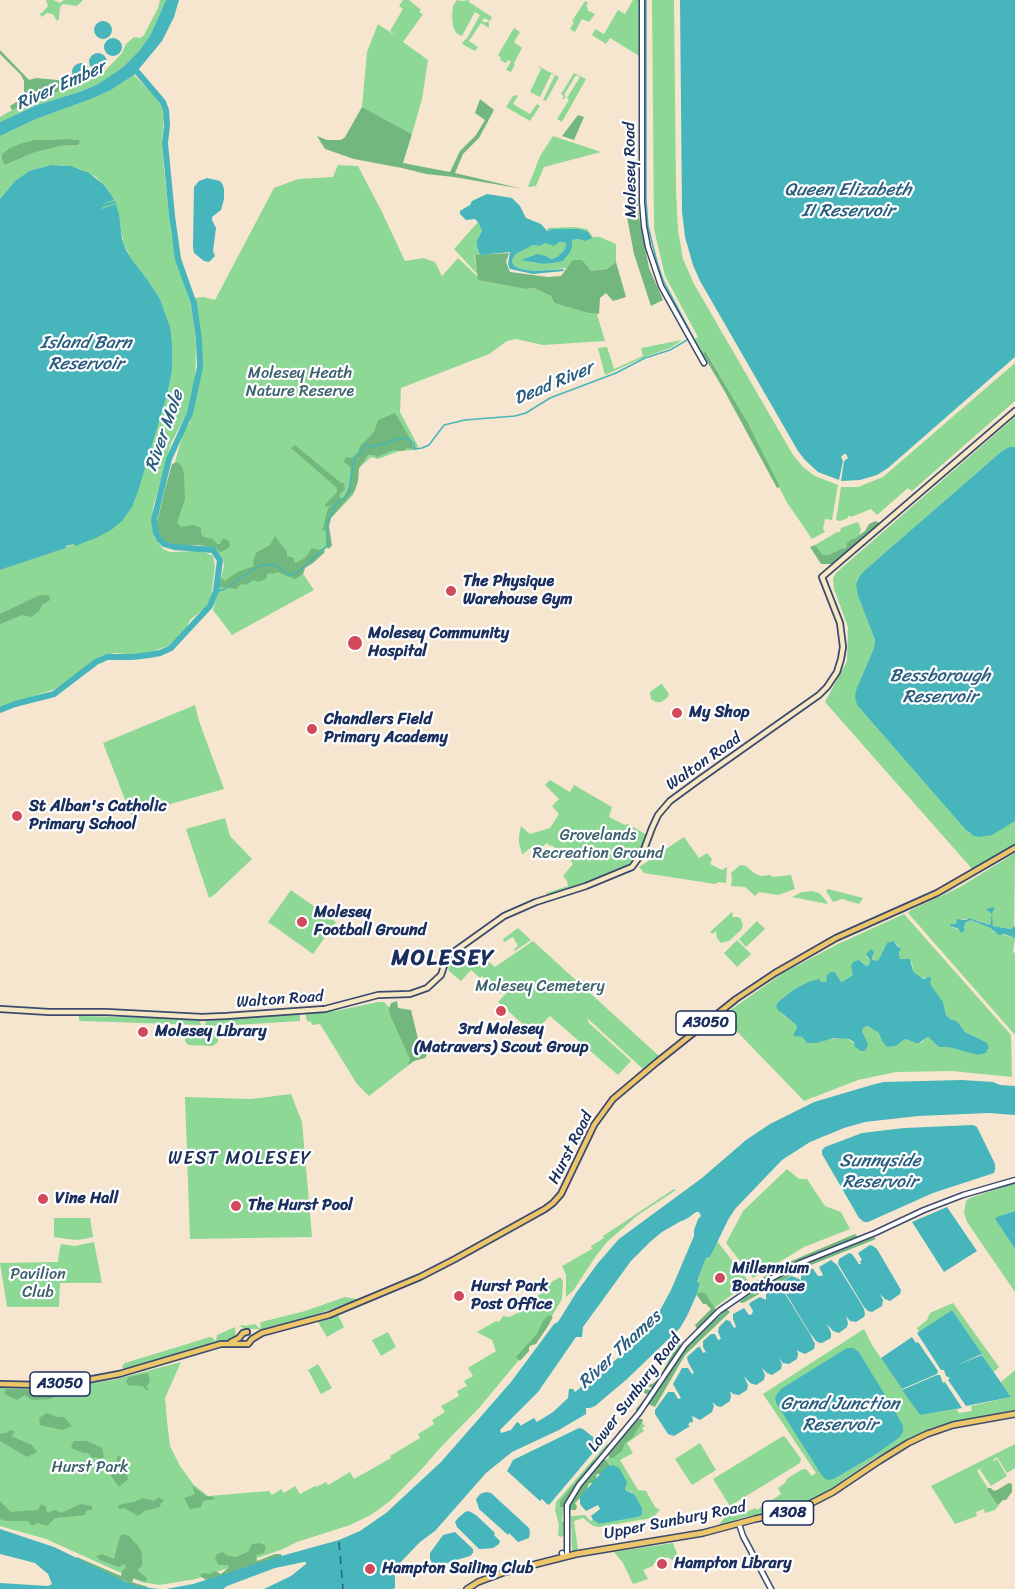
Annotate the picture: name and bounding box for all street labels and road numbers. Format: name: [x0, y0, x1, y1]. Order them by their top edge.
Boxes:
street label: Molesey Road: [621, 122, 641, 218]
street label: Walton Road: [663, 729, 745, 795]
street label: Walton Road: [236, 987, 324, 1013]
road number: A3050: [676, 1011, 736, 1035]
street label: Hurst Road: [545, 1109, 597, 1187]
street label: Lower Sunbury Road: [584, 1330, 686, 1456]
road number: A3050: [30, 1372, 90, 1396]
street label: Upper Sunbury Road: [602, 1498, 748, 1544]
road number: A308: [762, 1501, 814, 1525]

